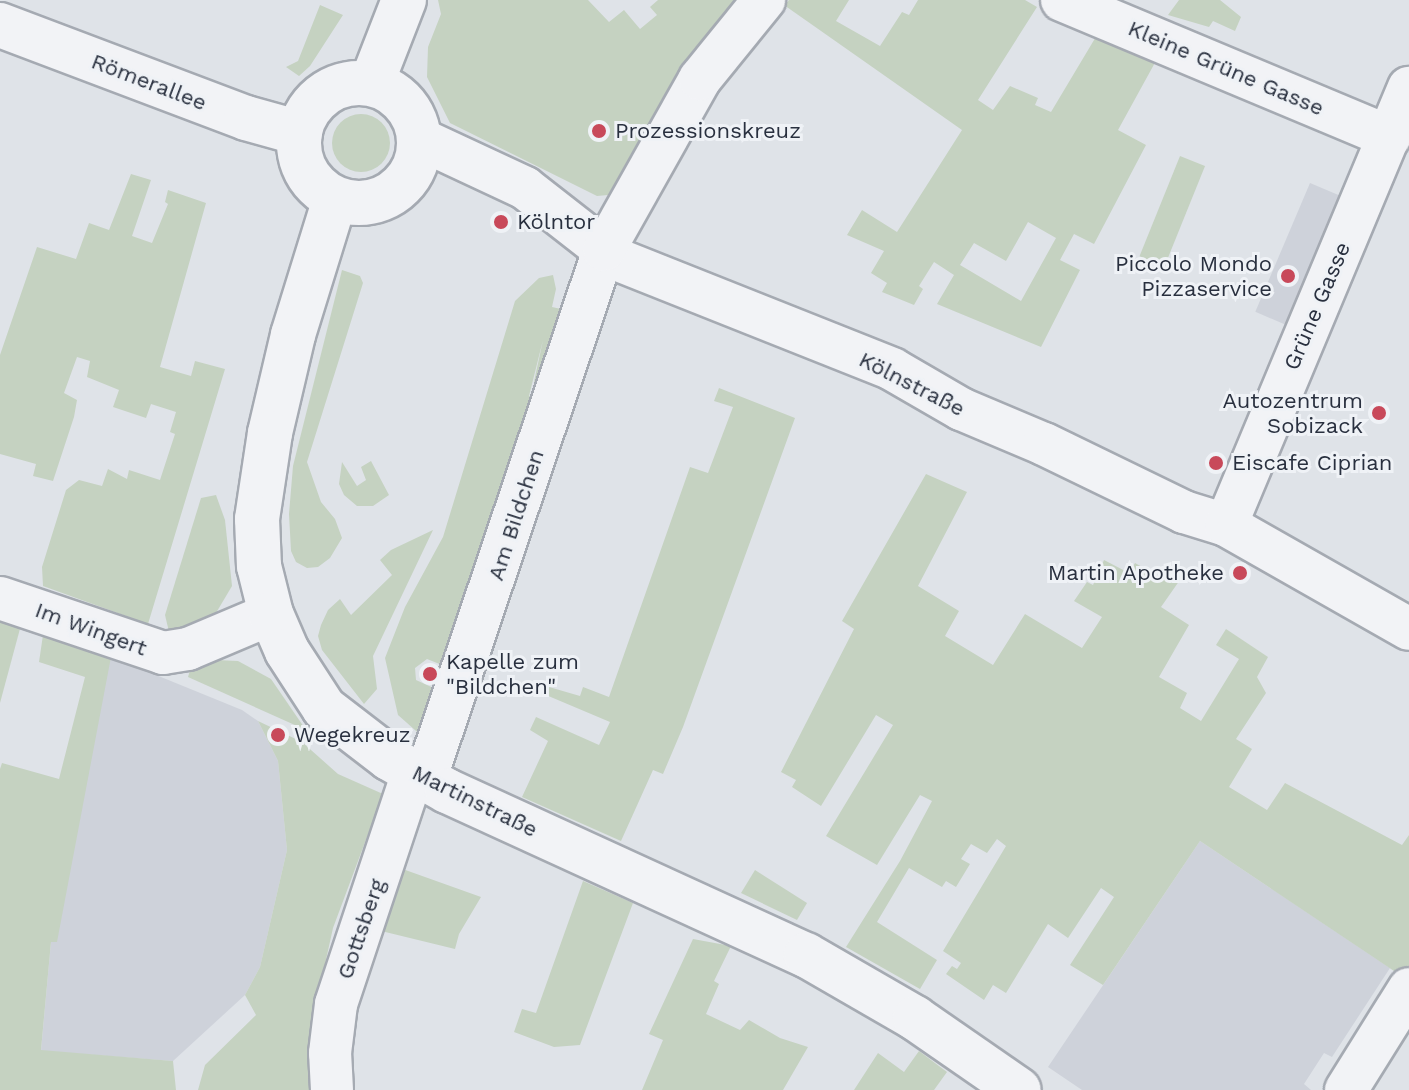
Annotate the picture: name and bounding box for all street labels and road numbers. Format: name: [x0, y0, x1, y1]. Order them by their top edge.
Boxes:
street label: Kleine Grüne Gasse: [1124, 15, 1328, 121]
street label: Römerallee: [88, 48, 210, 116]
street label: Grüne Gasse: [1278, 238, 1356, 374]
street label: Kölnstraße: [855, 346, 969, 422]
street label: Am Bildchen: [482, 446, 550, 584]
street label: Im Wingert: [31, 597, 151, 661]
street label: Martinstraße: [408, 759, 542, 843]
street label: Gottsberg: [332, 875, 390, 983]

